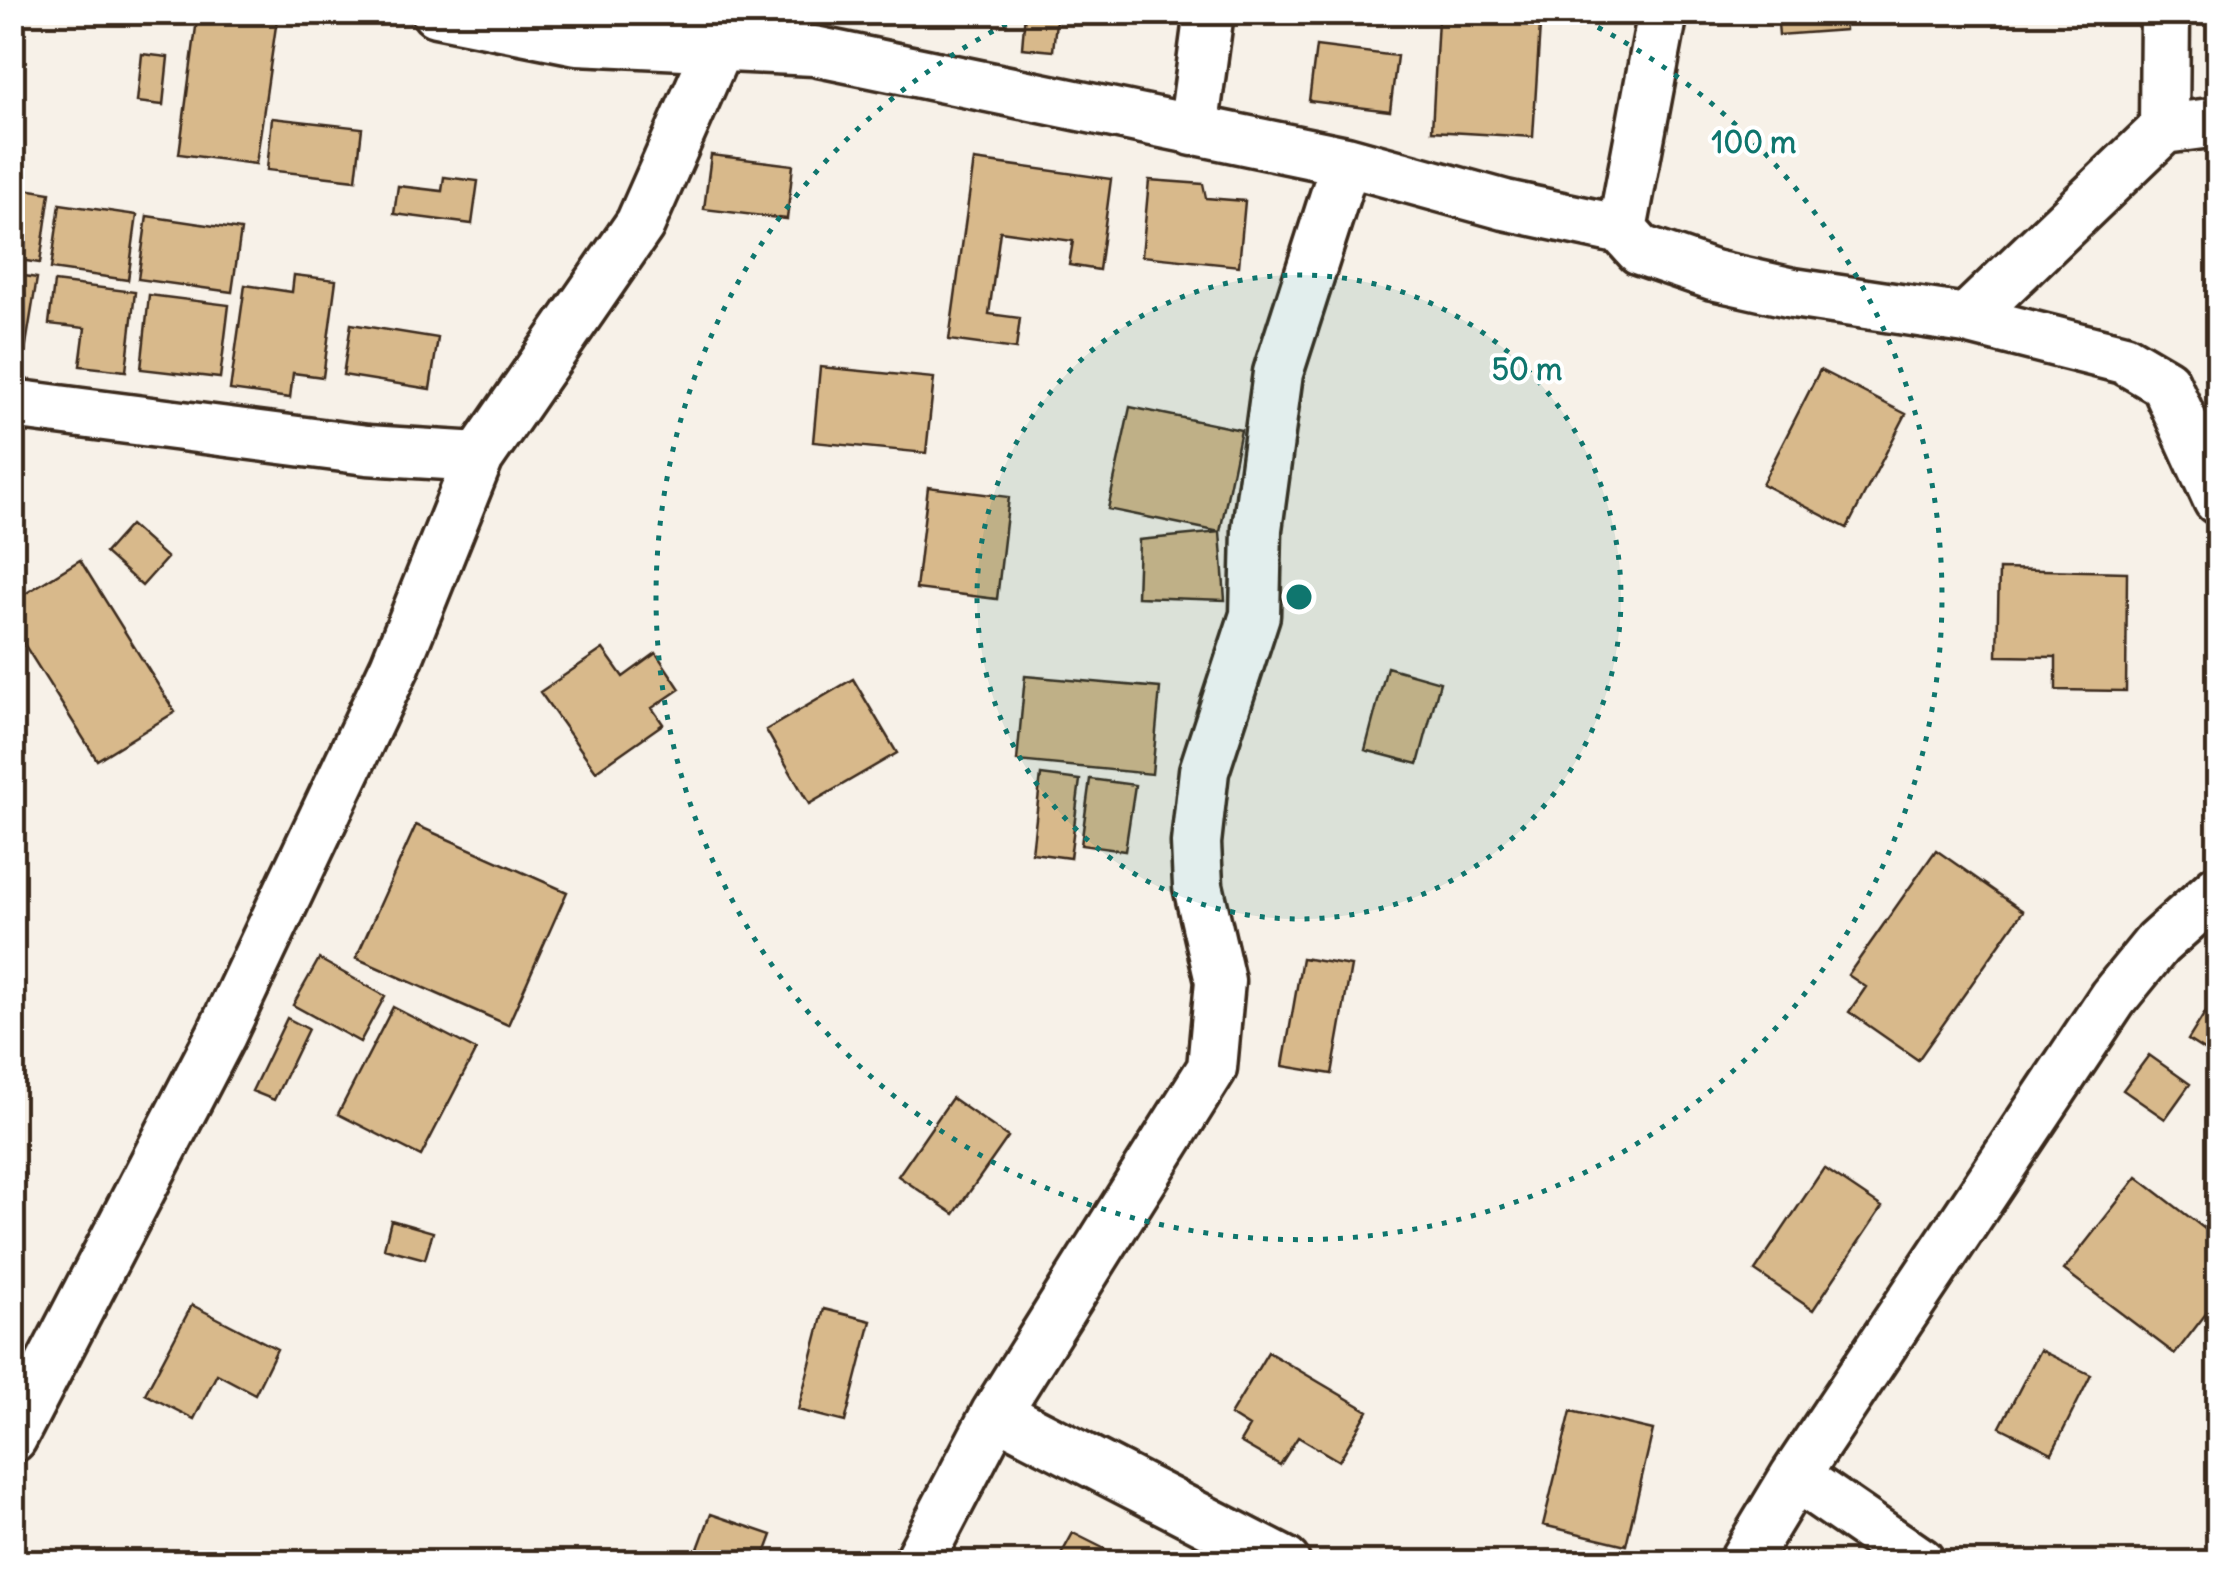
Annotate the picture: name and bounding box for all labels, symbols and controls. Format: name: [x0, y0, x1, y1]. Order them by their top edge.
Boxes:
text: 100 m: [1712, 123, 1796, 161]
text: 50 m: [1492, 350, 1562, 388]
centre of rings: [1281, 579, 1317, 615]

